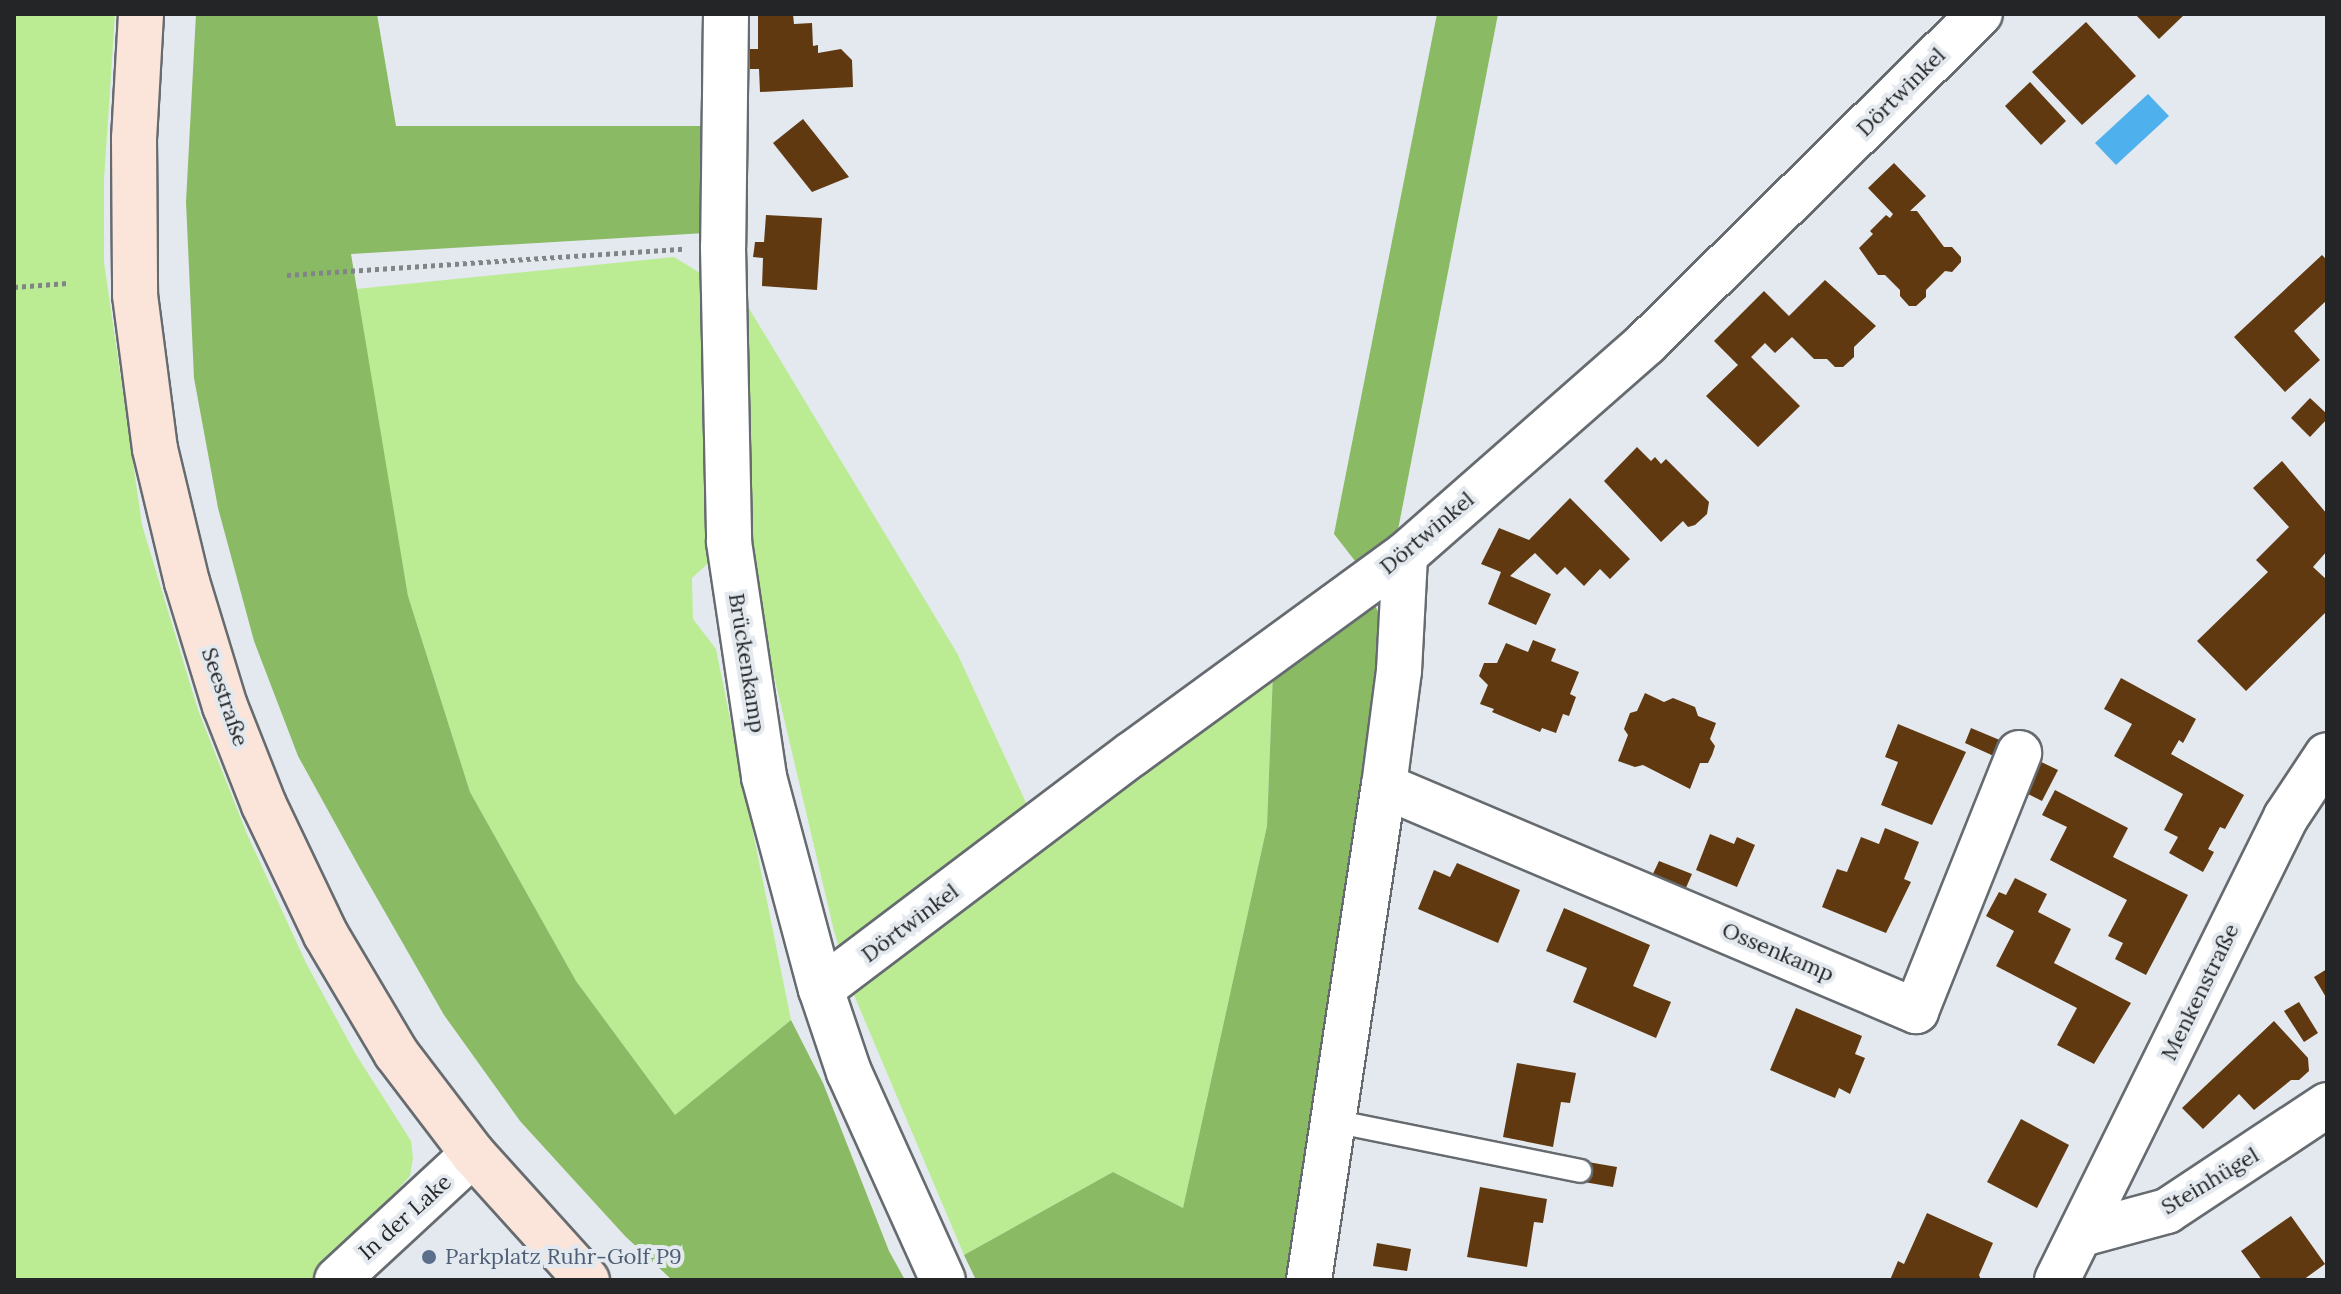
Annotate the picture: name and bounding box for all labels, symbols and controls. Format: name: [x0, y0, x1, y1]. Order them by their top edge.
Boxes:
street label: Dörtwinkel: [1851, 42, 1951, 142]
street label: Dörtwinkel: [1375, 486, 1479, 580]
street label: Brückenkamp: [723, 591, 771, 735]
street label: Seestraße: [196, 644, 254, 750]
street label: Dörtwinkel: [856, 878, 964, 968]
street label: Ossenkamp: [1718, 917, 1838, 987]
street label: Menkenstraße: [2156, 919, 2244, 1065]
street label: Steinhügel: [2157, 1142, 2263, 1220]
street label: In der Lake: [353, 1169, 457, 1265]
place label: Parkplatz Ruhr-Golf P9: [445, 1244, 682, 1270]
marker: Parkplatz Ruhr-Golf P9: [420, 1248, 438, 1266]

